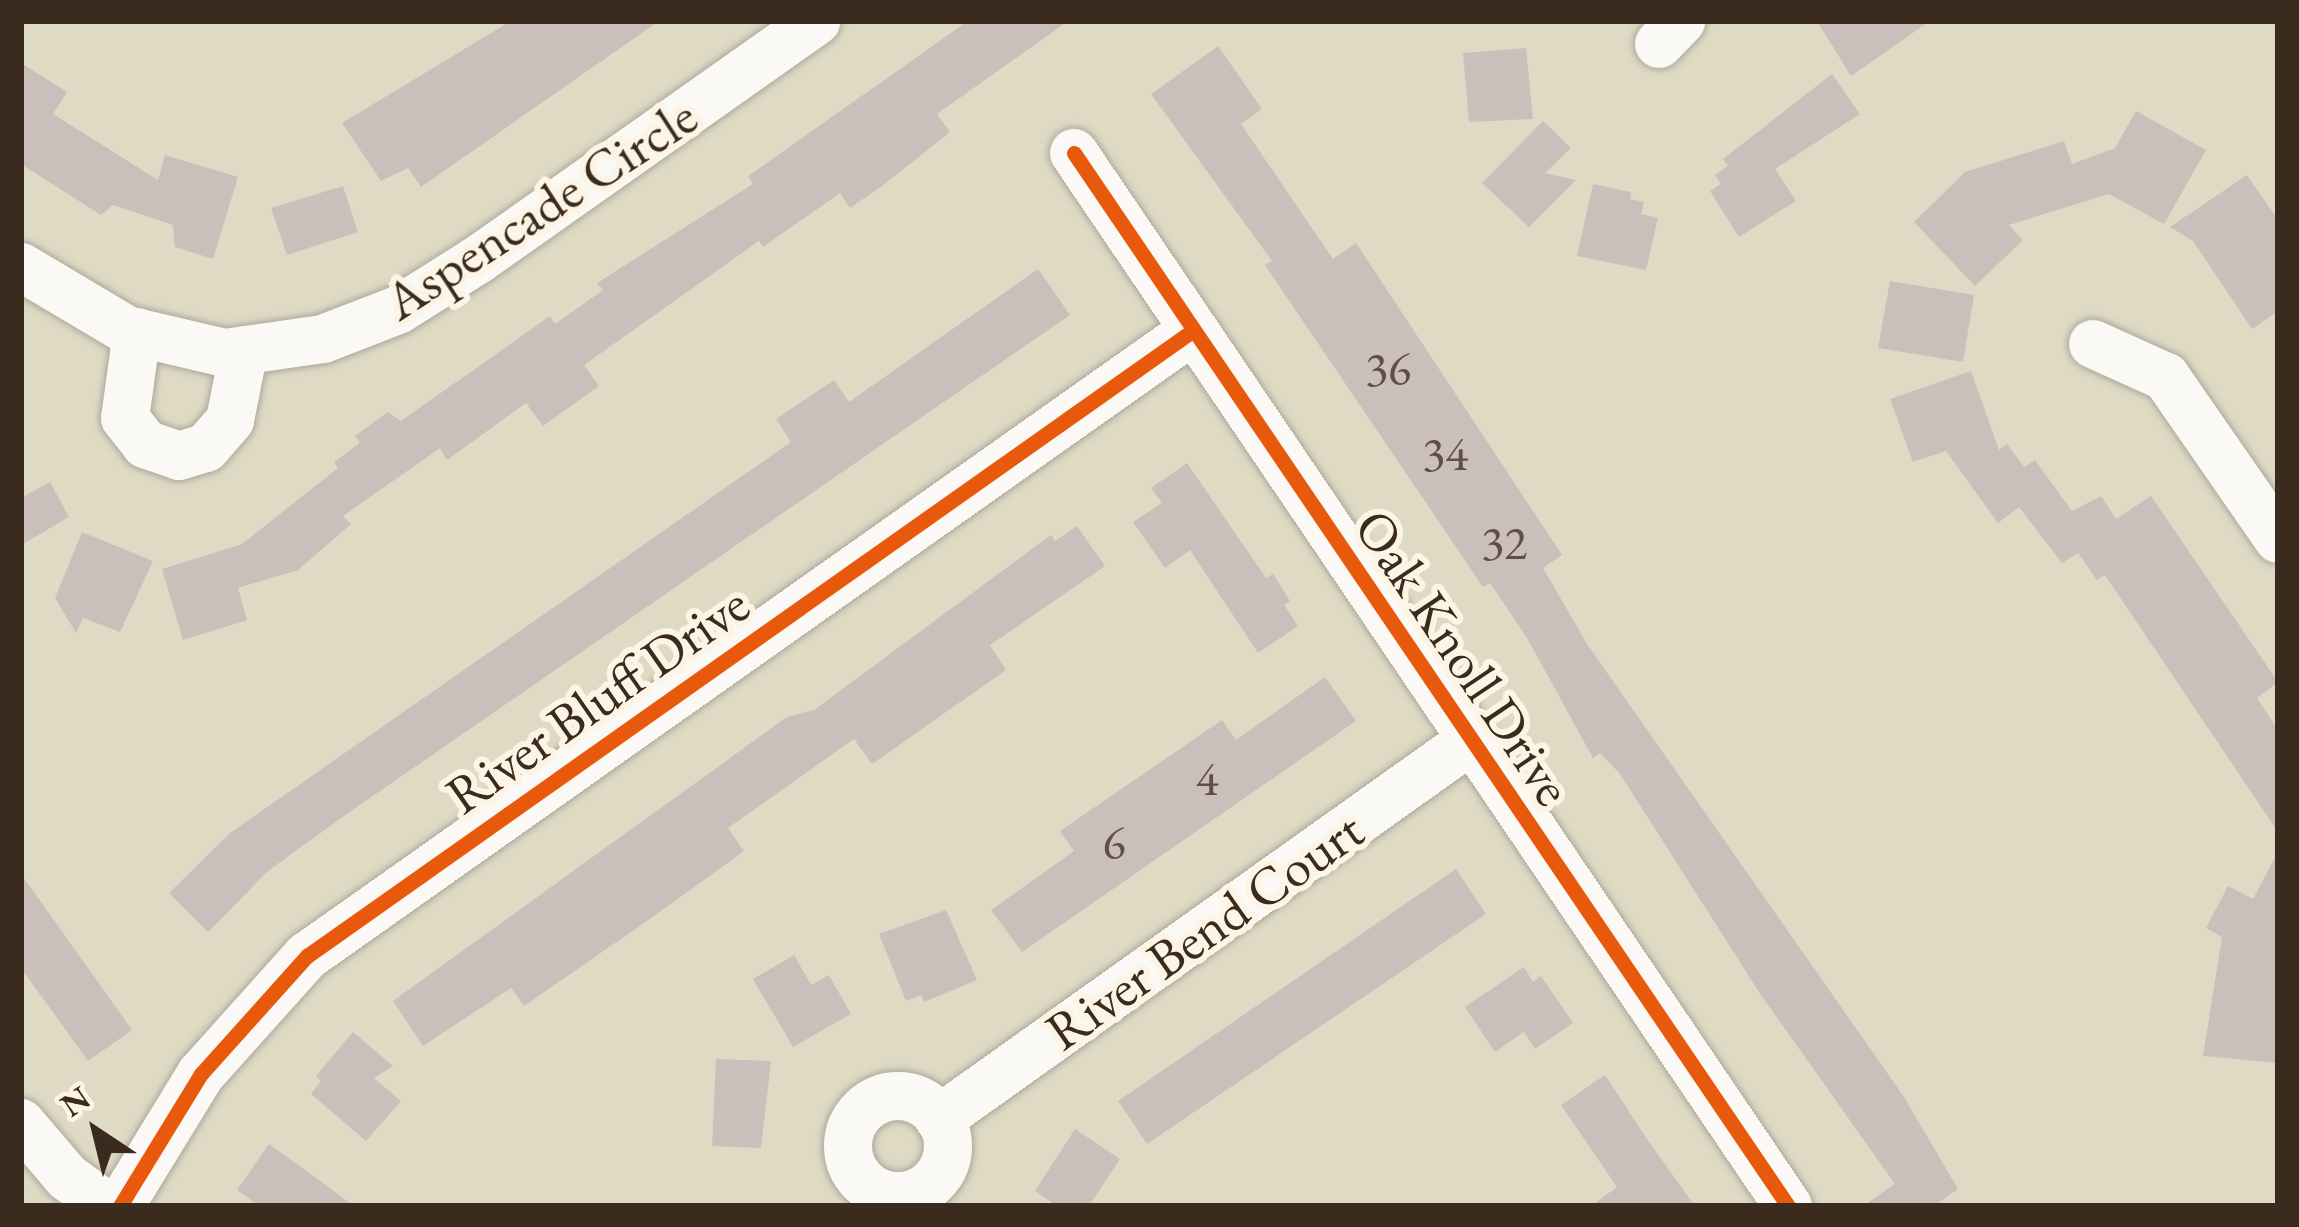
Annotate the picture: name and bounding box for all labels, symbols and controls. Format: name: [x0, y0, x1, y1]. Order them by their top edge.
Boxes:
street label: Aspencade Circle: [371, 83, 709, 333]
house number: 36: [1365, 340, 1411, 398]
house number: 34: [1422, 425, 1468, 483]
street label: Oak Knoll Drive: [1341, 497, 1587, 817]
house number: 32: [1481, 514, 1527, 572]
street label: River Bluff Drive: [433, 571, 761, 827]
house number: 4: [1195, 750, 1219, 808]
street label: River Bend Court: [1033, 797, 1375, 1063]
house number: 6: [1102, 814, 1126, 872]
north arrow: [36, 1071, 156, 1191]
text: N: [52, 1076, 98, 1126]

